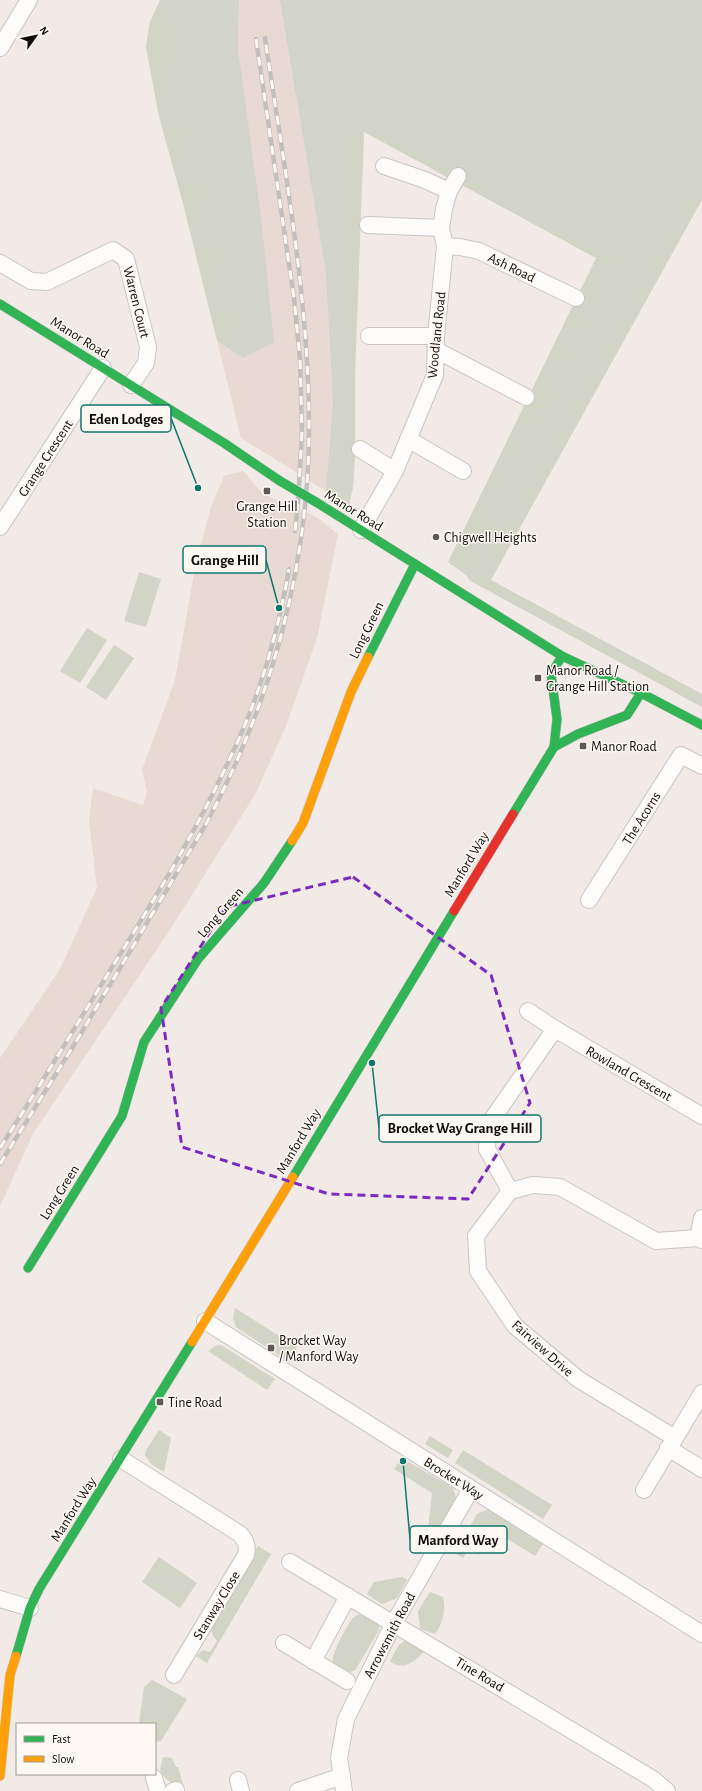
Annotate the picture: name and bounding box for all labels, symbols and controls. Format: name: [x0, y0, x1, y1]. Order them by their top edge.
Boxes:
north arrow: [16, 16, 56, 56]
text: N: [37, 25, 51, 37]
street label: Ash Road: [486, 250, 537, 285]
street label: Warren Court: [120, 265, 152, 340]
street label: Woodland Road: [425, 291, 449, 379]
street label: Manor Road: [48, 314, 111, 361]
callout: Eden Lodges: [81, 405, 171, 432]
text: Eden Lodges: [89, 412, 163, 427]
street label: Grange Crescent: [16, 417, 76, 499]
marker: Grange Hill Station: [262, 486, 272, 496]
street label: Manor Road: [322, 487, 385, 534]
place label: Grange Hill Station: [236, 500, 298, 530]
place label: Chigwell Heights: [444, 531, 537, 545]
marker: Chigwell Heights: [431, 532, 441, 542]
callout: Grange Hill: [183, 546, 266, 573]
text: Grange Hill: [191, 553, 259, 568]
street label: Long Green: [347, 600, 387, 661]
place label: Manor Road / Grange Hill Station: [546, 664, 649, 694]
marker: Manor Road / Grange Hill Station: [533, 673, 543, 683]
place label: Manor Road: [591, 740, 657, 754]
marker: Manor Road: [578, 741, 588, 751]
street label: The Acorns: [620, 790, 664, 848]
street label: Manford Way: [442, 830, 492, 899]
street label: Long Green: [195, 885, 246, 940]
street label: Rowland Crescent: [583, 1044, 674, 1104]
street label: Manford Way: [274, 1107, 324, 1176]
callout: Brocket Way Grange Hill: [379, 1115, 541, 1142]
text: Brocket Way Grange Hill: [387, 1121, 533, 1136]
street label: Long Green: [38, 1163, 82, 1222]
street label: Fairview Drive: [509, 1318, 576, 1380]
place label: Brocket Way / Manford Way: [279, 1334, 358, 1364]
marker: Brocket Way / Manford Way: [266, 1343, 276, 1353]
place label: Tine Road: [168, 1396, 222, 1410]
marker: Tine Road: [155, 1397, 165, 1407]
street label: Brocket Way: [421, 1455, 486, 1503]
street label: Manford Way: [49, 1475, 99, 1544]
callout: Manford Way: [410, 1526, 507, 1553]
text: Manford Way: [418, 1533, 499, 1548]
street label: Stanway Close: [191, 1569, 243, 1642]
street label: Arrowsmith Road: [361, 1590, 418, 1681]
street label: Tine Road: [453, 1655, 506, 1695]
legend: [16, 1723, 156, 1775]
text: Fast: [52, 1733, 71, 1745]
text: Slow: [52, 1753, 74, 1765]

